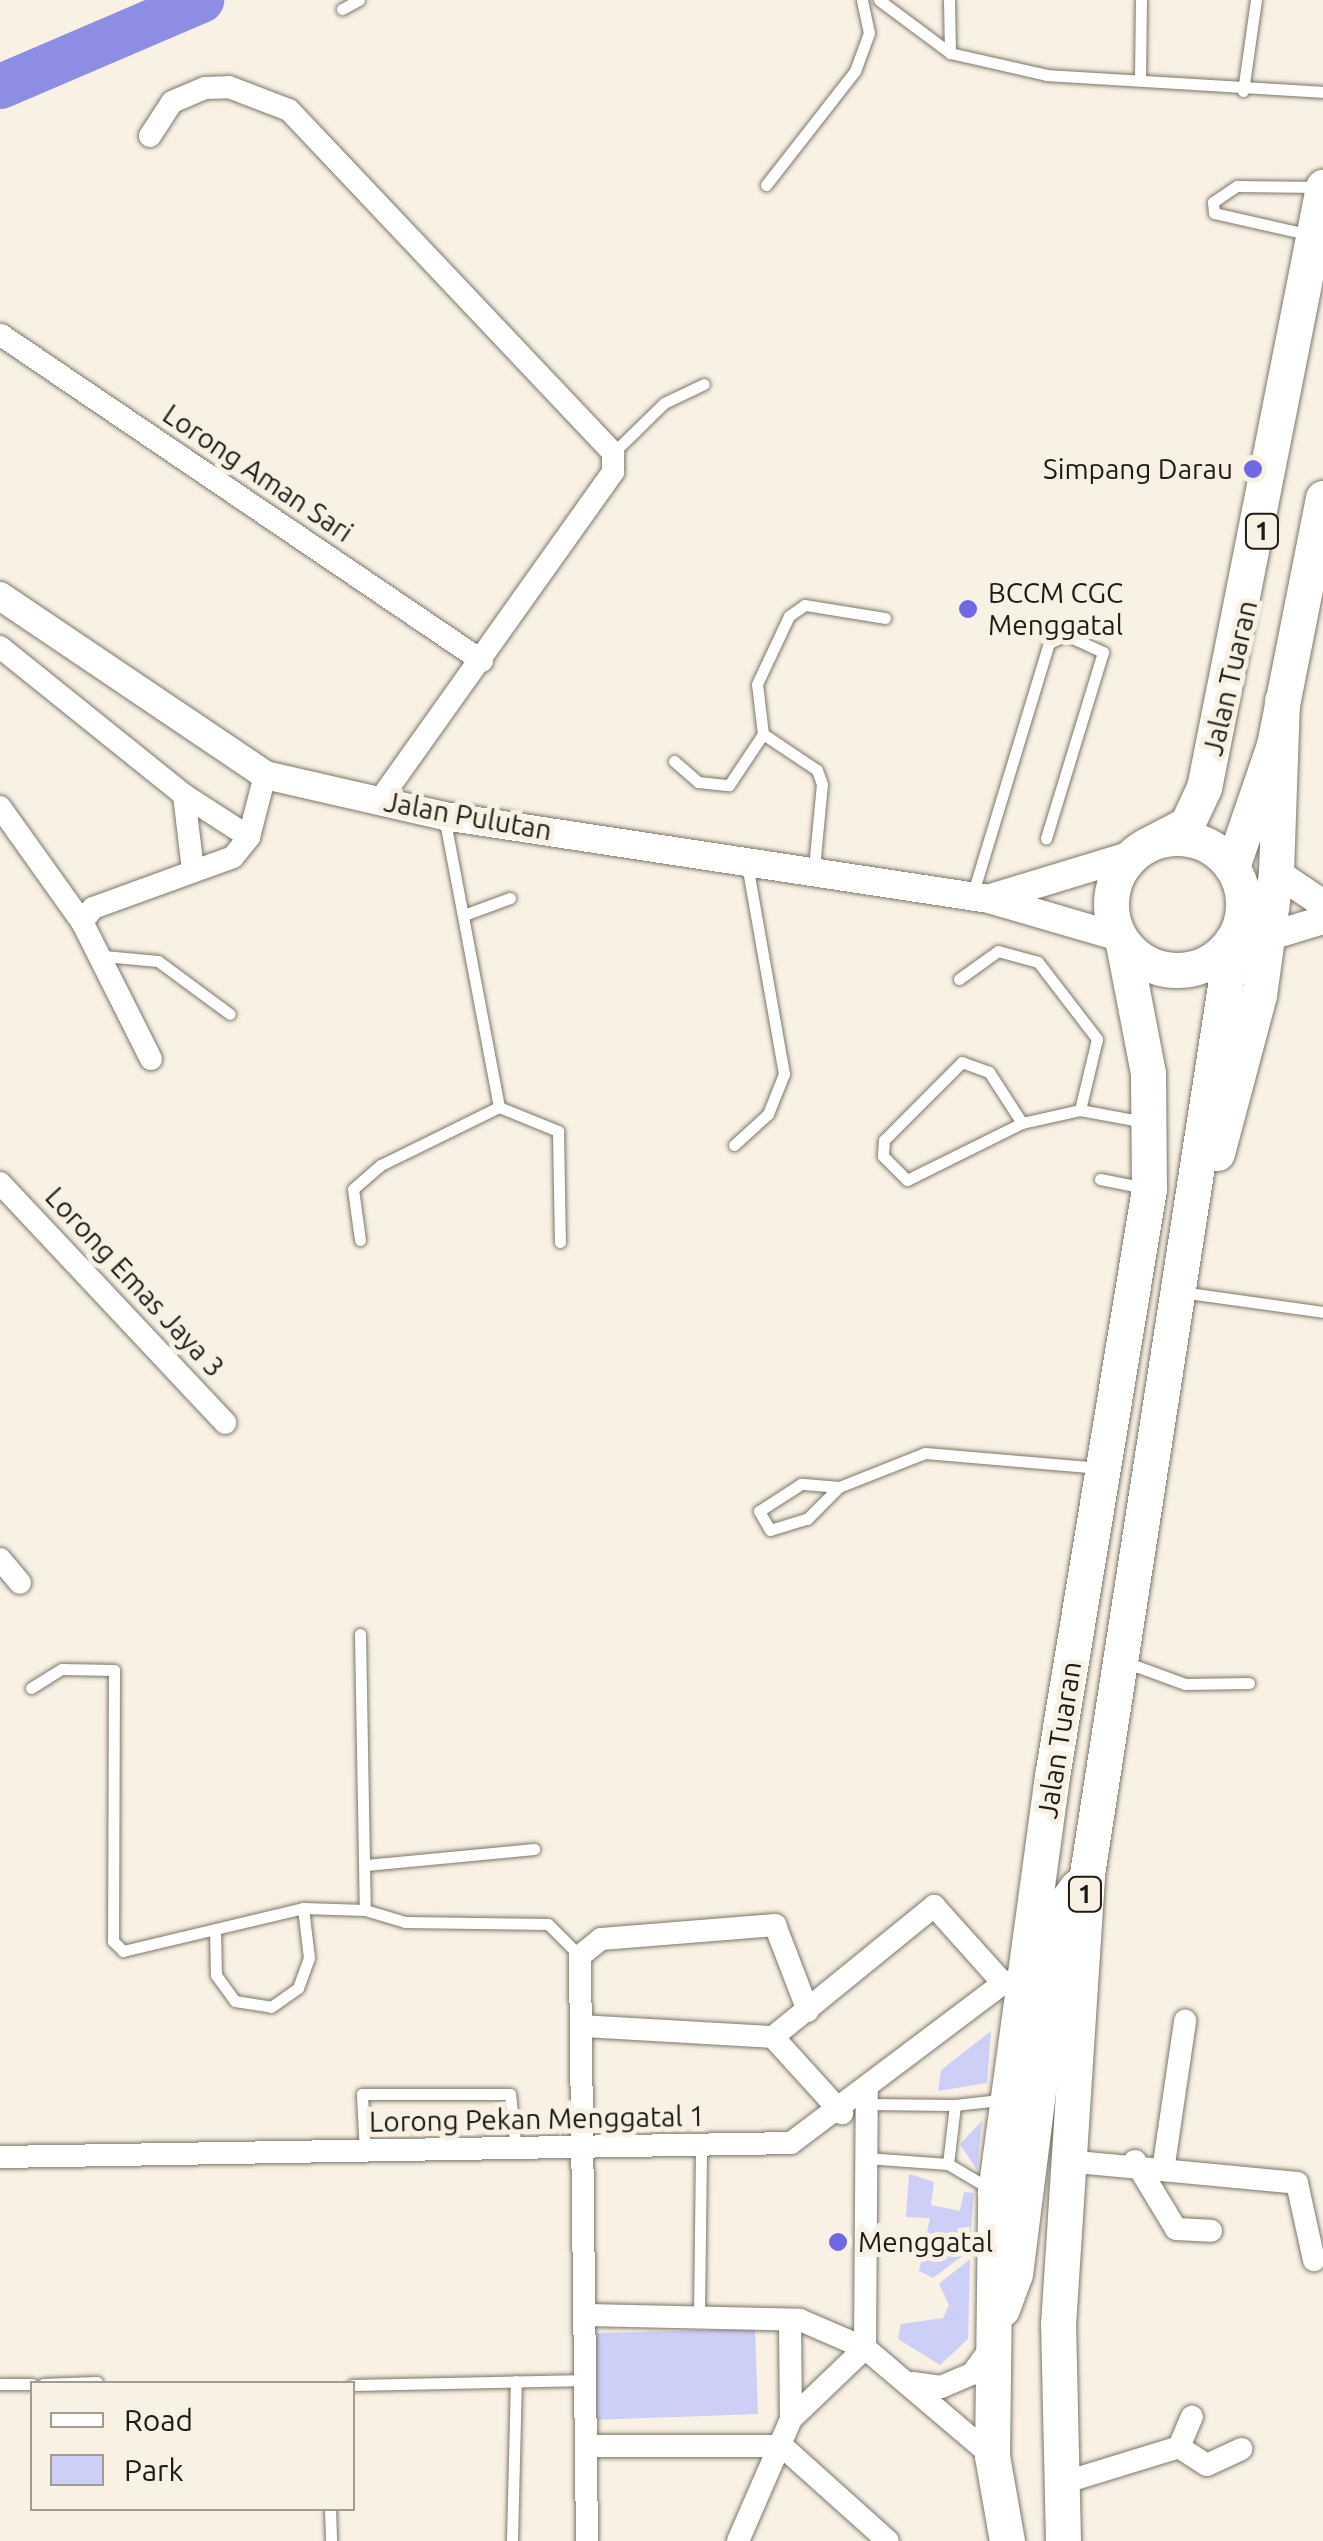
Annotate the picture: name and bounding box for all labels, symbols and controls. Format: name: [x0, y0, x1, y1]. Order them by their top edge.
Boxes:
street label: Lorong Aman Sari: [157, 397, 359, 549]
place label: Simpang Darau: [1043, 452, 1233, 486]
marker: Simpang Darau: [1242, 458, 1264, 480]
road number: 1: [1244, 511, 1280, 551]
place label: BCCM CGC Menggatal: [988, 576, 1123, 642]
street label: Jalan Tuaran: [1196, 597, 1264, 759]
marker: BCCM CGC Menggatal: [957, 598, 979, 620]
street label: Jalan Pulutan: [382, 785, 554, 847]
street label: Lorong Emas Jaya 3: [38, 1180, 232, 1384]
street label: Jalan Tuaran: [1030, 1659, 1088, 1821]
road number: 1: [1068, 1874, 1102, 1914]
street label: Lorong Pekan Menggatal 1: [369, 2099, 705, 2139]
place label: Menggatal: [858, 2225, 993, 2259]
marker: Menggatal: [827, 2231, 849, 2253]
legend: [30, 2381, 355, 2511]
text: Road: [124, 2403, 193, 2437]
text: Park: [124, 2453, 184, 2487]

